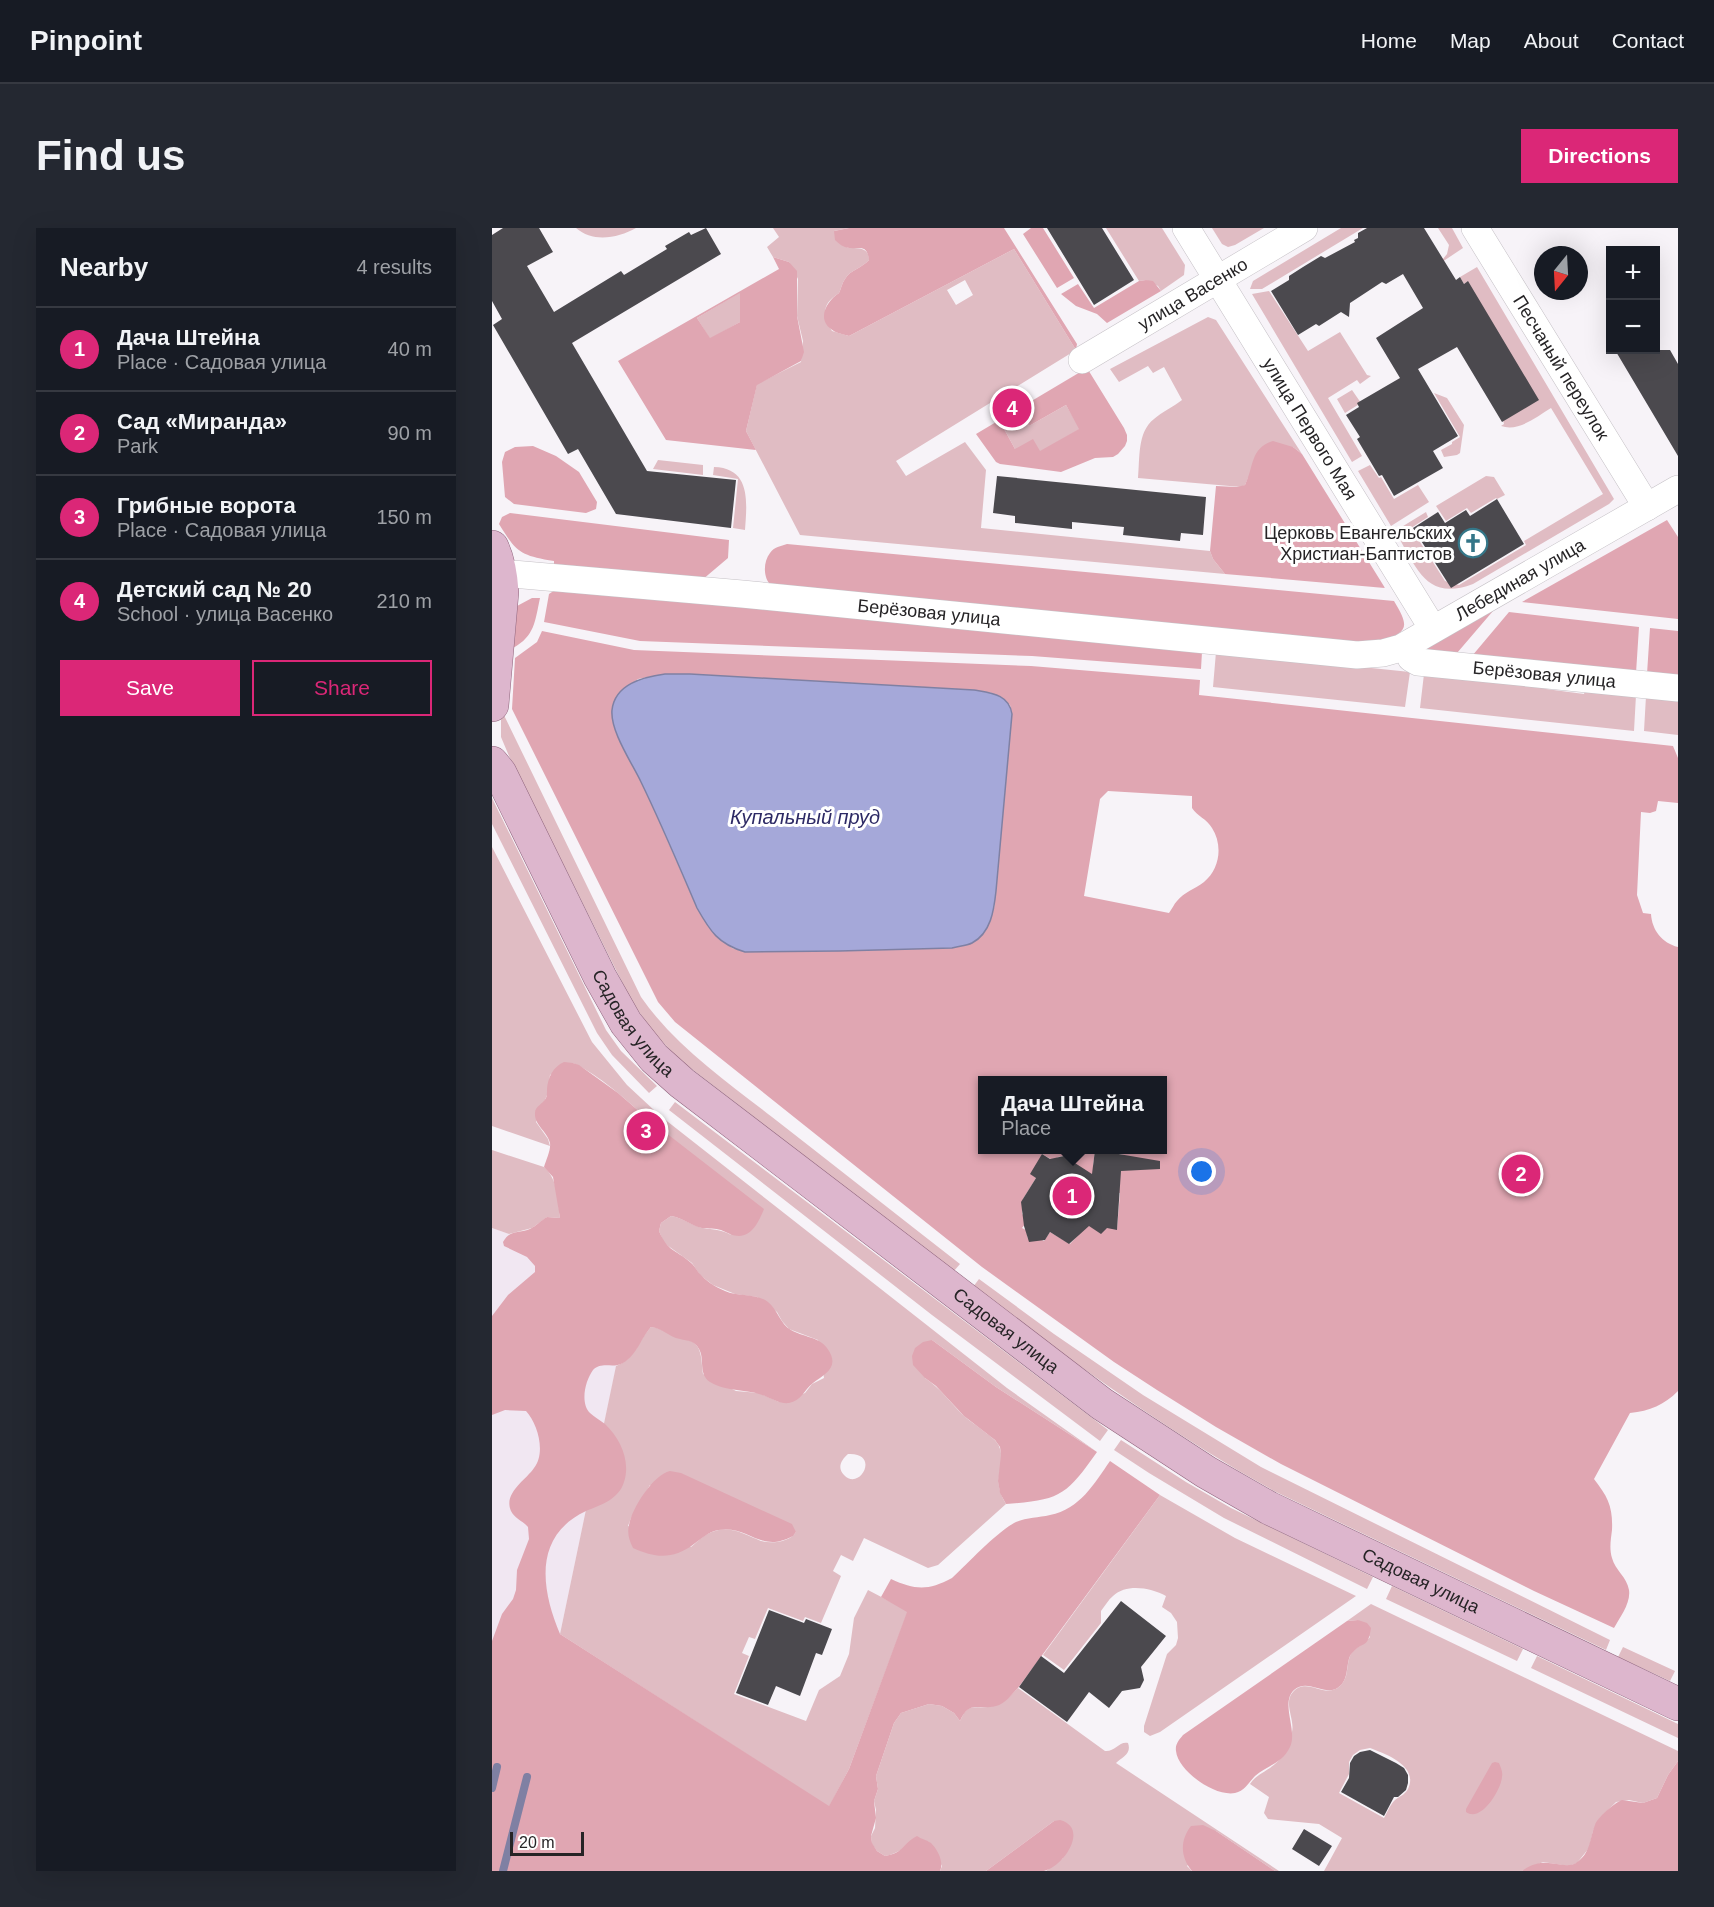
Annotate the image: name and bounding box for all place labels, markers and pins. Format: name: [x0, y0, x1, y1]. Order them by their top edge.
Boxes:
pin: 4: [992, 386, 1032, 430]
place label: Церковь Евангельских Христиан-Баптистов: [1264, 523, 1452, 564]
church icon: Церковь Евангельских Христиан-Баптистов: [1457, 527, 1489, 559]
pin: 3: [626, 1108, 666, 1154]
pin: 2: [1502, 1152, 1540, 1196]
pin: 1: [1052, 1174, 1092, 1218]

